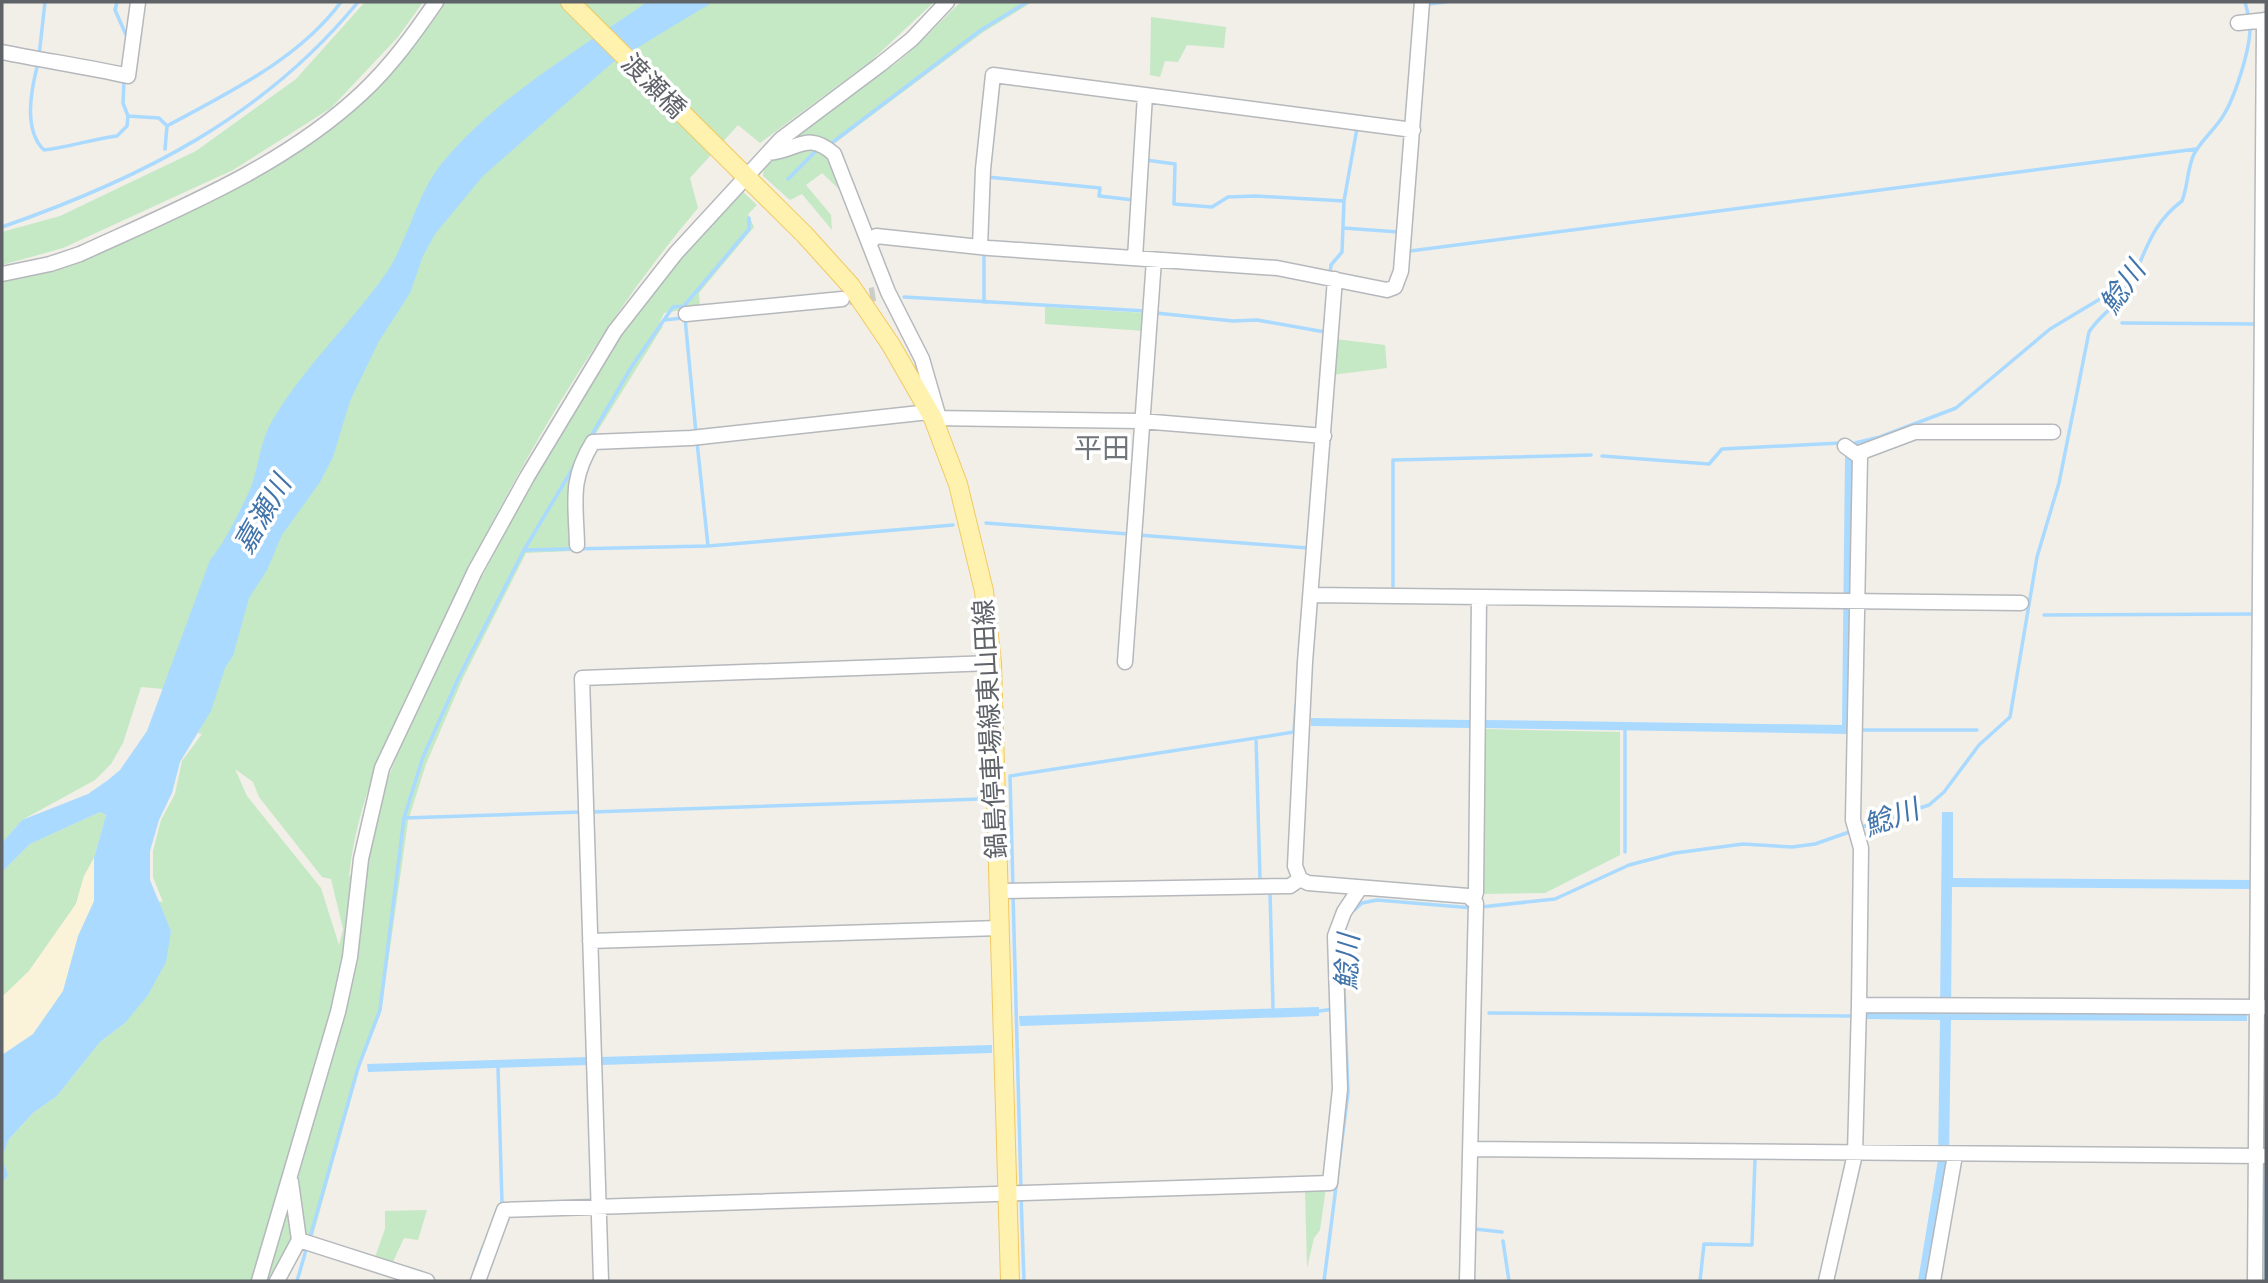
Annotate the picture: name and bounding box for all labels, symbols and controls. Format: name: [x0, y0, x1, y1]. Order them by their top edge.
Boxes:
street label: 渡瀬橋: [617, 46, 694, 123]
water label: 鯰川: [2091, 251, 2153, 319]
district label: 平田: [1074, 430, 1130, 464]
water label: 嘉瀬川: [225, 466, 298, 558]
street label: 鍋島停車場線東山田線: [966, 598, 1011, 860]
water label: 鯰川: [1859, 789, 1926, 842]
water label: 鯰川: [1328, 930, 1365, 991]

